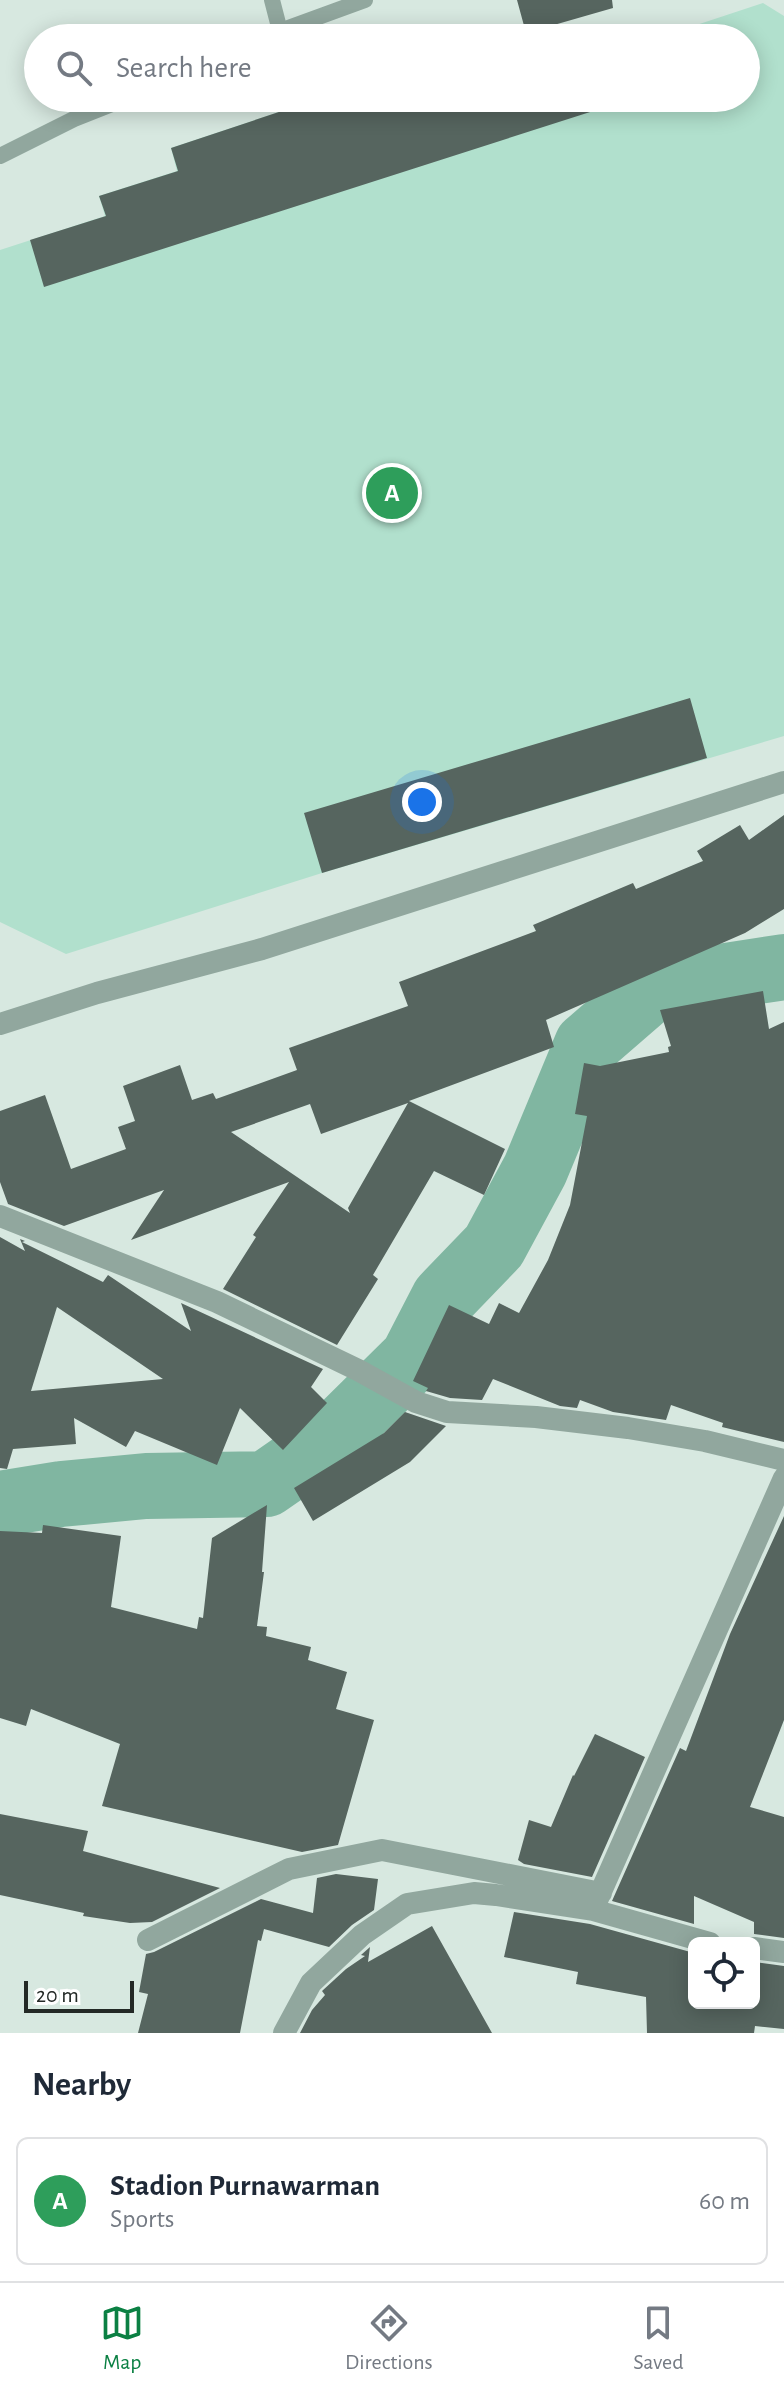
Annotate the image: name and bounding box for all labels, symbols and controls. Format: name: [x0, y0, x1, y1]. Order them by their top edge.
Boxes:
search box: [24, 24, 760, 112]
icon: search: [52, 46, 96, 90]
text: Search here: [116, 53, 252, 83]
pin: A: [366, 463, 418, 523]
your location: [402, 782, 442, 822]
map controls: [688, 1937, 760, 2009]
button: locate: [688, 1937, 760, 2009]
scale bar: [24, 1977, 134, 2013]
text: 20 m: [36, 1984, 79, 2006]
text: Nearby: [32, 2068, 131, 2102]
text: Stadion Purnawarman: [110, 2171, 380, 2201]
text: A: [52, 2188, 68, 2214]
text: 60 m: [699, 2188, 750, 2214]
text: Sports: [110, 2206, 174, 2232]
tab: Map: [100, 2301, 144, 2375]
tab: Directions: [345, 2301, 433, 2375]
tab: Saved: [633, 2301, 684, 2375]

